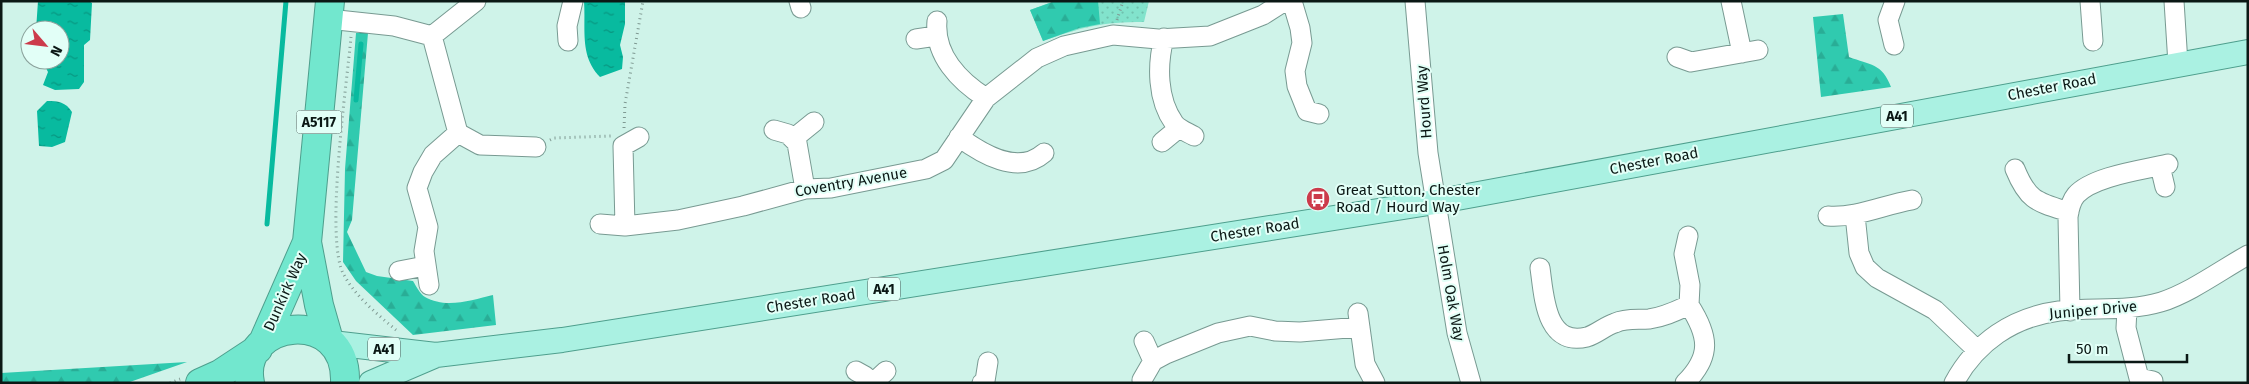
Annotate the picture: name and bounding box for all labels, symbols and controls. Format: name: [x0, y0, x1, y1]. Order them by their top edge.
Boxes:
north arrow: [20, 20, 70, 70]
text: N: [46, 43, 66, 59]
street label: Hourd Way: [1412, 64, 1436, 139]
street label: Chester Road: [2006, 70, 2098, 104]
road number: A41: [1881, 104, 1913, 128]
road number: A5117: [296, 110, 342, 134]
street label: Chester Road: [1608, 144, 1700, 178]
street label: Coventry Avenue: [794, 163, 908, 201]
place label: Great Sutton, Chester Road / Hourd Way: [1336, 181, 1481, 216]
bus stop icon: Great Sutton, Chester Road / Hourd Way: [1305, 186, 1331, 212]
street label: Chester Road: [1209, 214, 1301, 246]
street label: Holm Oak Way: [1434, 243, 1468, 343]
street label: Dunkirk Way: [260, 250, 311, 334]
road number: A41: [868, 278, 900, 300]
street label: Chester Road: [765, 285, 857, 317]
street label: Juniper Drive: [2048, 297, 2138, 323]
scale bar: [2069, 332, 2186, 364]
road number: A41: [368, 338, 400, 360]
text: 50 m: [2076, 340, 2109, 358]

